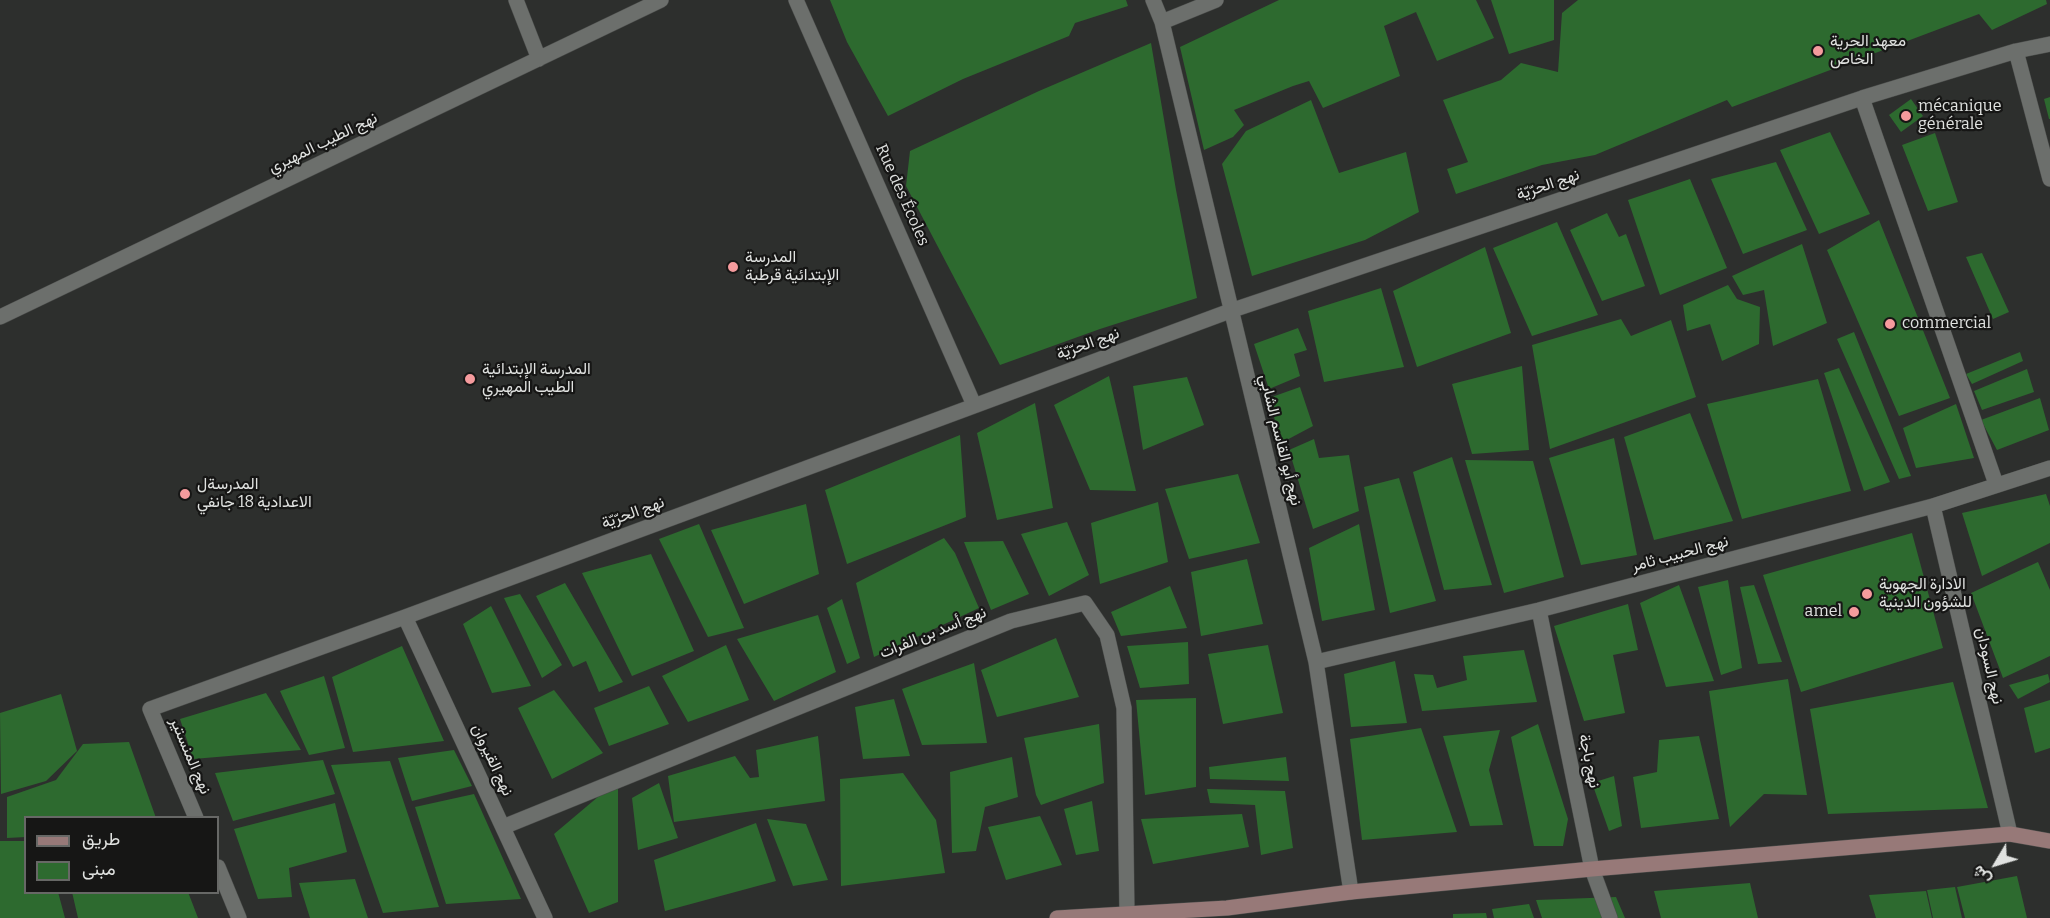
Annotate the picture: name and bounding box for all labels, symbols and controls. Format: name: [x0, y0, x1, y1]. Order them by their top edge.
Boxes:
place label: معهد الحرية الخاص: [1830, 32, 1906, 70]
marker: معهد الحرية الخاص: [1811, 44, 1825, 58]
place label: mécanique générale: [1918, 97, 2002, 135]
street label: نهج الطيب المهيري: [265, 108, 381, 178]
marker: mécanique générale: [1899, 109, 1913, 123]
street label: Rue des Écoles: [871, 141, 933, 249]
street label: نهج الحرّيّة: [1514, 165, 1582, 205]
place label: المدرسة الإبتدائية قرطبة: [745, 248, 839, 286]
marker: المدرسة الإبتدائية قرطبة: [726, 260, 740, 274]
place label: commercial: [1902, 314, 1991, 334]
marker: commercial: [1883, 317, 1897, 331]
street label: نهج الحرّيّة: [1054, 324, 1122, 364]
place label: المدرسة الإبتدائية الطيب المهيري: [482, 360, 591, 398]
marker: المدرسة الإبتدائية الطيب المهيري: [463, 372, 477, 386]
street label: نهج أبو القاسم الشابي: [1254, 372, 1306, 508]
place label: المدرسةل الاعدادية 18 جانفي: [197, 475, 312, 513]
marker: المدرسةل الاعدادية 18 جانفي: [178, 487, 192, 501]
street label: نهج الحرّيّة: [599, 493, 667, 533]
street label: نهج الحبيب ثامر: [1629, 532, 1731, 576]
place label: الادارة الجهوية للشؤون الدينية: [1879, 575, 1972, 613]
marker: الادارة الجهوية للشؤون الدينية: [1860, 587, 1874, 601]
place label: amel: [1805, 602, 1842, 622]
street label: نهج أسد بن الفرات: [877, 603, 989, 663]
marker: amel: [1847, 605, 1861, 619]
street label: نهج السودان: [1971, 626, 2007, 706]
street label: نهج المنستير: [165, 715, 215, 797]
street label: نهج القيروان: [467, 721, 517, 799]
street label: نهج باجة: [1574, 732, 1604, 790]
legend: [24, 816, 219, 894]
text: طريق: [82, 828, 120, 850]
north arrow: [1966, 834, 2026, 894]
text: مبنى: [82, 858, 116, 880]
text: ش: [1968, 862, 1995, 889]

